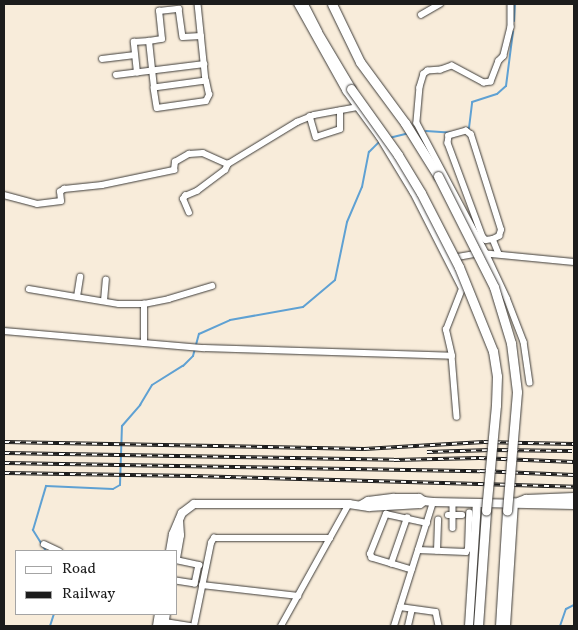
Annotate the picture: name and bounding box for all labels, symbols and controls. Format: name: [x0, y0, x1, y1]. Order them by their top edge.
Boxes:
legend: [15, 550, 178, 615]
text: Road: [62, 559, 96, 580]
text: Railway: [62, 584, 115, 605]

